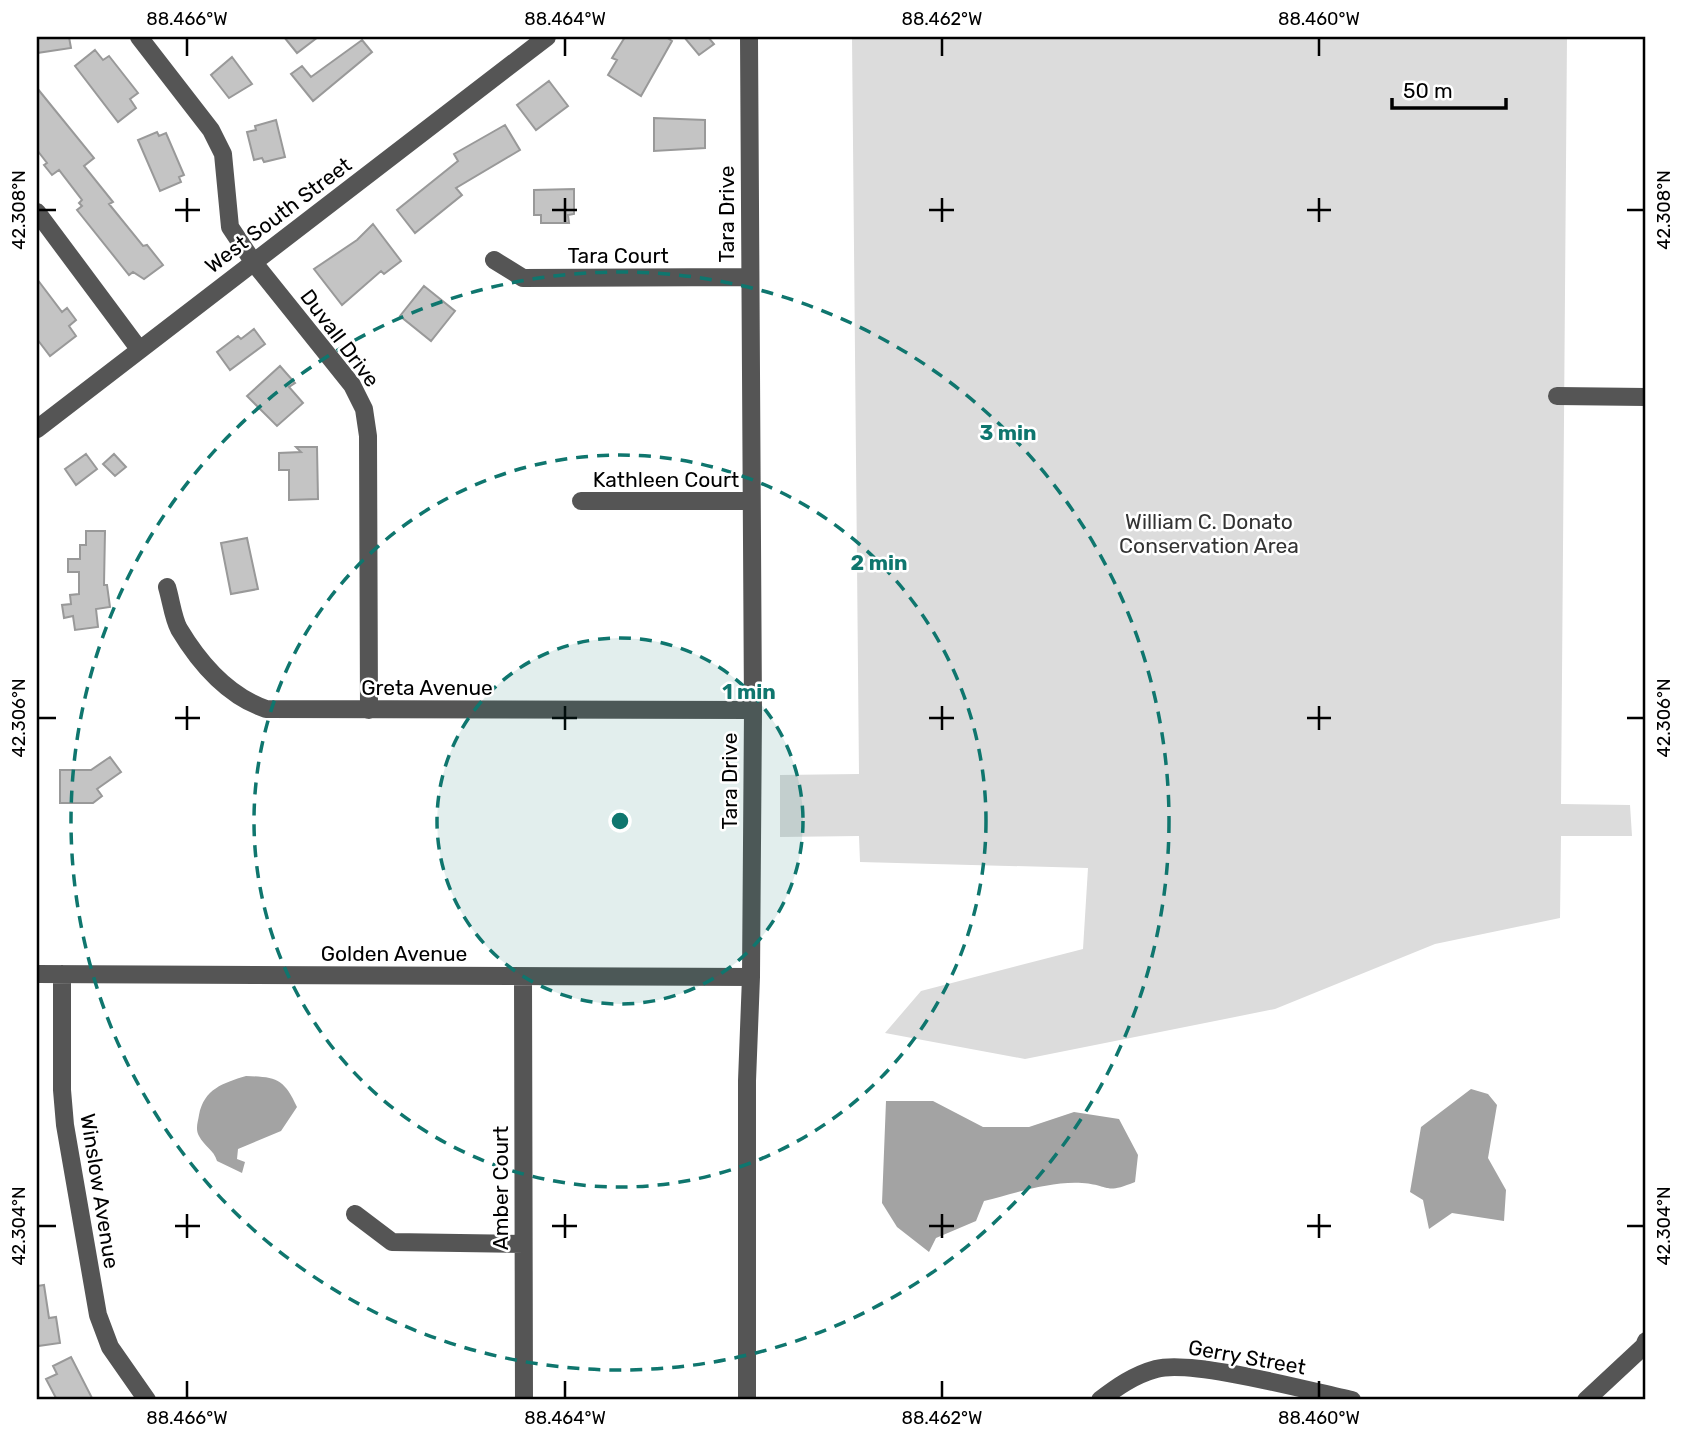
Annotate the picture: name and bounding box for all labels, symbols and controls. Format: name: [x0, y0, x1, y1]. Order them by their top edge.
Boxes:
text: 88.466°W: [146, 8, 228, 30]
text: 88.464°W: [524, 8, 606, 30]
text: 88.462°W: [902, 8, 982, 30]
text: 88.460°W: [1278, 8, 1360, 30]
scale bar: [1392, 66, 1506, 110]
text: 50 m: [1403, 78, 1453, 103]
street label: West South Street: [200, 152, 356, 278]
street label: Tara Drive: [714, 166, 739, 262]
text: 42.308°N: [8, 170, 30, 250]
text: 42.308°N: [1653, 170, 1675, 250]
street label: Tara Court: [567, 243, 669, 268]
street label: Duvall Drive: [295, 284, 385, 392]
text: 3 min: [979, 420, 1037, 445]
street label: Kathleen Court: [593, 467, 739, 492]
park label: William C. Donato Conservation Area: [1119, 509, 1299, 558]
text: 2 min: [851, 550, 907, 575]
street label: Greta Avenue: [361, 675, 493, 700]
text: 42.306°N: [8, 679, 30, 757]
text: 1 min: [722, 679, 776, 704]
text: 42.306°N: [1653, 679, 1675, 757]
street label: Tara Drive: [717, 733, 742, 829]
centre of rings: [608, 809, 632, 833]
street label: Golden Avenue: [321, 941, 467, 966]
street label: Winslow Avenue: [75, 1112, 125, 1270]
street label: Amber Court: [488, 1126, 513, 1250]
text: 42.304°N: [8, 1186, 30, 1266]
text: 42.304°N: [1653, 1186, 1675, 1266]
street label: Gerry Street: [1186, 1334, 1308, 1380]
text: 88.466°W: [146, 1407, 228, 1429]
text: 88.464°W: [524, 1407, 606, 1429]
text: 88.462°W: [902, 1407, 982, 1429]
text: 88.460°W: [1278, 1407, 1360, 1429]

